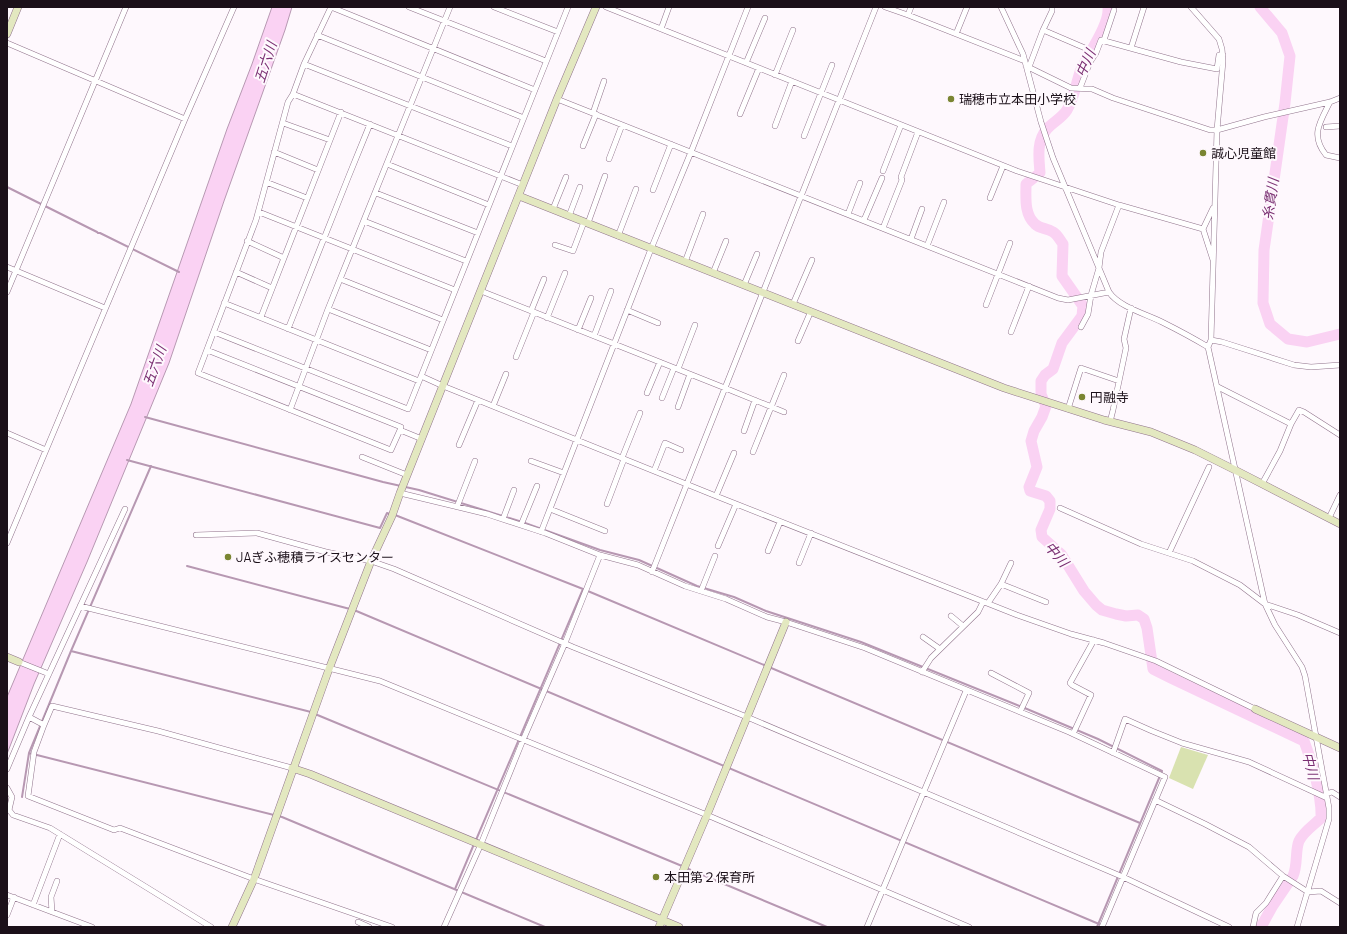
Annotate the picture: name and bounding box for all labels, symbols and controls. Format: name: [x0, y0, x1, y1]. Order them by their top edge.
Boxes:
water label: 五六川: [250, 37, 280, 85]
water label: 中川: [1072, 45, 1099, 79]
place label: 瑞穂市立本田小学校: [959, 91, 1076, 107]
marker: 瑞穂市立本田小学校: [946, 94, 956, 104]
place label: 誠心児童館: [1211, 145, 1276, 161]
marker: 誠心児童館: [1198, 148, 1208, 158]
water label: 糸貫川: [1259, 175, 1282, 221]
water label: 五六川: [139, 341, 170, 389]
place label: 円融寺: [1090, 389, 1129, 405]
marker: 円融寺: [1077, 392, 1087, 402]
water label: 中川: [1041, 538, 1074, 572]
place label: JAぎふ穂積ライスセンター: [236, 549, 394, 565]
marker: JAぎふ穂積ライスセンター: [223, 552, 233, 562]
water label: 中川: [1299, 750, 1323, 784]
place label: 本田第２保育所: [664, 869, 755, 885]
marker: 本田第２保育所: [651, 872, 661, 882]

